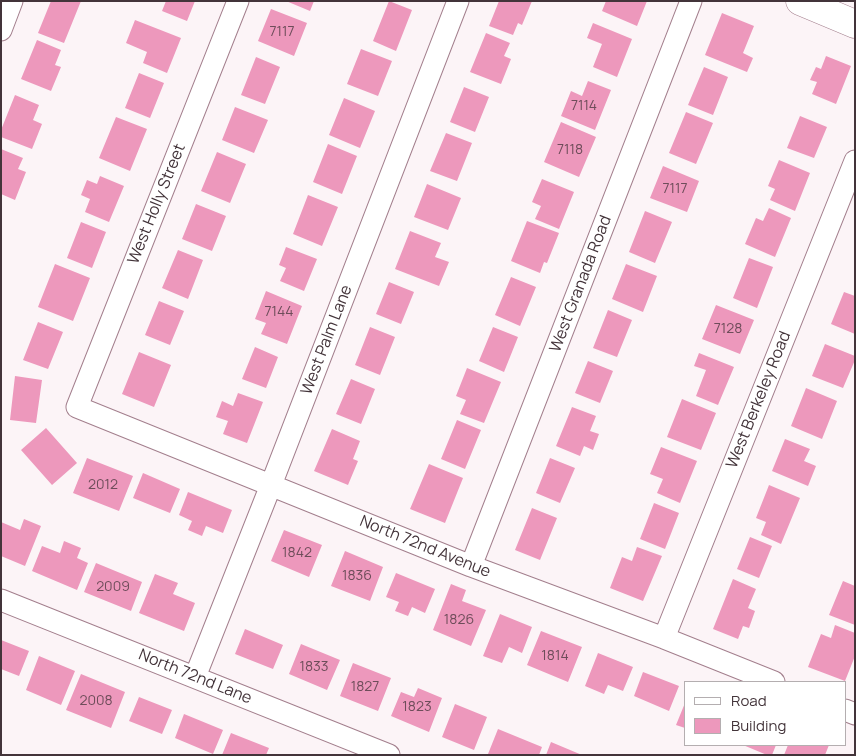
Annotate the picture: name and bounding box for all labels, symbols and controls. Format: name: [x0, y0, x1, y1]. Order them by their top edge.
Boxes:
house number: 7117: [270, 24, 294, 40]
house number: 7114: [571, 98, 597, 114]
street label: West Holly Street: [124, 141, 190, 267]
house number: 7118: [557, 142, 583, 158]
house number: 7117: [663, 181, 687, 197]
street label: West Granada Road: [546, 213, 616, 355]
street label: West Palm Lane: [297, 282, 357, 398]
house number: 7144: [264, 304, 294, 320]
house number: 7128: [714, 321, 742, 337]
street label: West Berkeley Road: [723, 329, 795, 471]
house number: 2012: [88, 477, 118, 493]
street label: North 72nd Avenue: [357, 512, 493, 582]
house number: 1842: [282, 545, 312, 561]
house number: 1836: [342, 568, 372, 584]
house number: 2009: [96, 579, 130, 595]
house number: 1826: [444, 612, 474, 628]
street label: North 72nd Lane: [136, 646, 254, 708]
house number: 1814: [541, 648, 569, 664]
house number: 1833: [299, 659, 329, 675]
house number: 1827: [351, 679, 379, 695]
legend: [684, 681, 846, 746]
text: Road: [731, 690, 767, 711]
house number: 2008: [79, 693, 113, 709]
house number: 1823: [402, 699, 432, 715]
text: Building: [731, 715, 786, 736]

